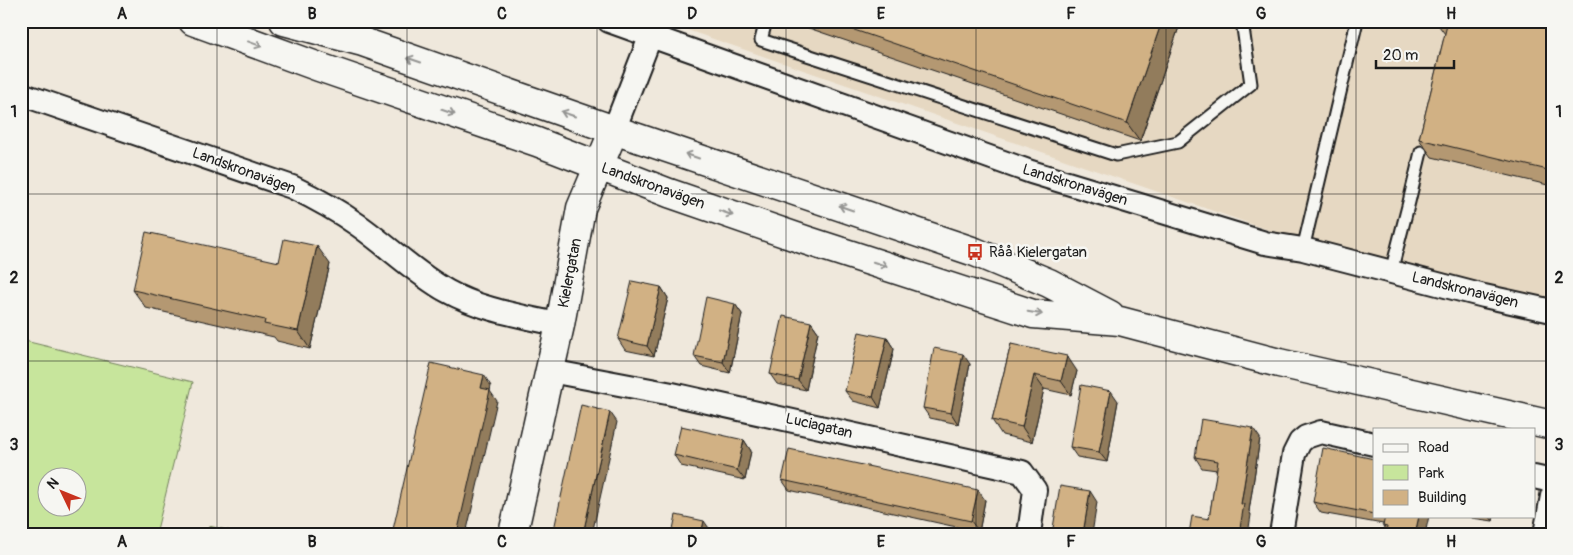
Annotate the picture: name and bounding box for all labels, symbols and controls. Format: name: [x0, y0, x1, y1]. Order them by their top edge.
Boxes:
text: A: [117, 4, 128, 24]
text: B: [307, 4, 317, 24]
text: C: [497, 4, 507, 24]
text: D: [687, 4, 697, 24]
text: E: [877, 4, 886, 24]
text: F: [1066, 4, 1076, 24]
text: G: [1256, 4, 1267, 24]
text: H: [1446, 4, 1456, 24]
scale bar: [1376, 38, 1453, 70]
one-way arrow: [247, 40, 263, 50]
text: 20 m: [1383, 46, 1418, 65]
one-way arrow: [407, 55, 423, 64]
text: 1: [11, 102, 17, 122]
text: 1: [1556, 102, 1562, 122]
one-way arrow: [440, 107, 456, 117]
one-way arrow: [561, 109, 576, 118]
street label: Landskronavägen: [189, 143, 299, 199]
one-way arrow: [685, 151, 700, 160]
street label: Landskronavägen: [598, 158, 708, 214]
street label: Landskronavägen: [1020, 160, 1130, 210]
one-way arrow: [838, 203, 854, 213]
one-way arrow: [718, 209, 733, 218]
street label: Kielergatan: [554, 237, 586, 309]
bus stop icon: Råå Kielergatan: [965, 242, 985, 262]
place label: Råå Kielergatan: [989, 243, 1087, 262]
one-way arrow: [872, 260, 888, 270]
text: 2: [10, 268, 19, 288]
street label: Landskronavägen: [1410, 268, 1520, 312]
text: 2: [1555, 268, 1564, 288]
one-way arrow: [1027, 308, 1043, 318]
street label: Luciagatan: [784, 409, 854, 443]
legend: [1373, 428, 1536, 518]
text: 3: [10, 435, 19, 455]
text: 3: [1555, 435, 1564, 455]
text: Road: [1418, 438, 1449, 457]
text: Park: [1418, 464, 1445, 483]
north arrow: [38, 468, 88, 518]
text: N: [43, 474, 62, 493]
text: Building: [1418, 488, 1466, 507]
text: A: [117, 532, 128, 552]
text: B: [307, 532, 317, 552]
text: C: [497, 532, 507, 552]
text: D: [687, 532, 697, 552]
text: E: [877, 532, 886, 552]
text: F: [1066, 532, 1076, 552]
text: G: [1256, 532, 1267, 552]
text: H: [1446, 532, 1456, 552]

